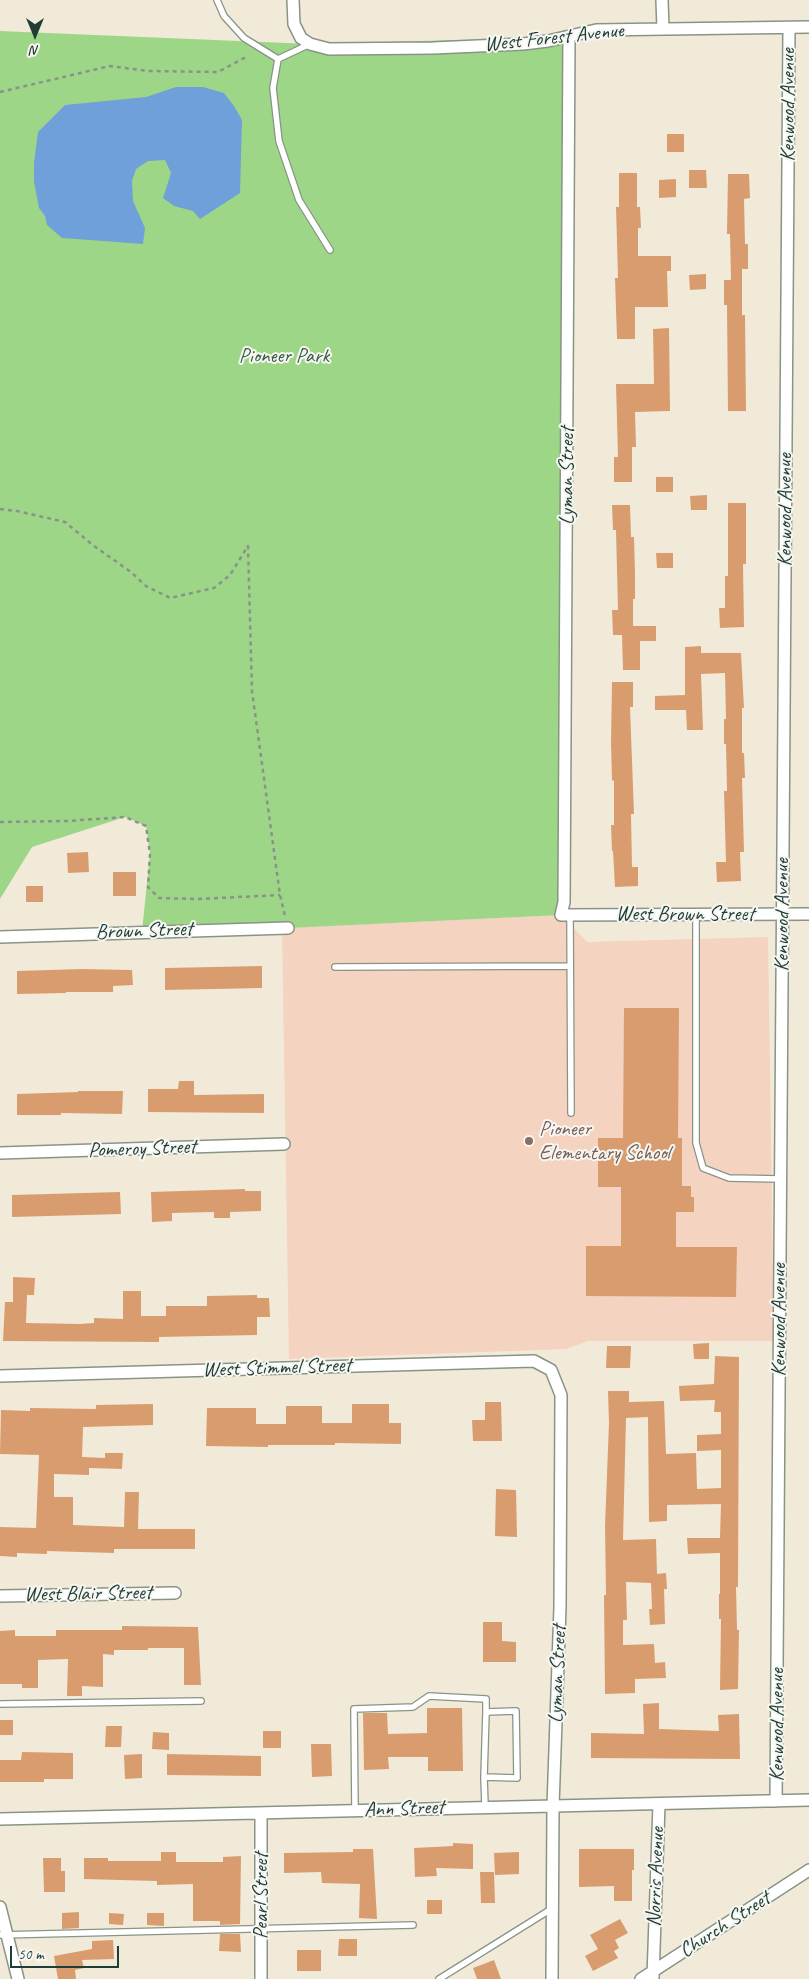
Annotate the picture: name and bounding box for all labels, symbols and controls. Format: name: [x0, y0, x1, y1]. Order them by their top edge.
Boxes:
north arrow: [10, 10, 60, 60]
street label: West Forest Avenue: [483, 18, 625, 58]
text: N: [31, 42, 39, 59]
street label: Kenwood Avenue: [775, 48, 801, 162]
park label: Pioneer Park: [239, 343, 329, 369]
street label: Lyman Street: [554, 427, 580, 525]
street label: Kenwood Avenue: [772, 453, 798, 567]
street label: Kenwood Avenue: [769, 858, 795, 972]
street label: West Brown Street: [616, 901, 754, 927]
street label: Brown Street: [95, 917, 193, 945]
place label: Pioneer Elementary School: [539, 1116, 670, 1166]
street label: Pomeroy Street: [88, 1135, 196, 1163]
marker: Pioneer Elementary School: [523, 1135, 535, 1147]
street label: Kenwood Avenue: [766, 1263, 792, 1377]
street label: West Stimmel Street: [202, 1353, 352, 1383]
street label: West Blair Street: [24, 1580, 152, 1608]
street label: Lyman Street: [544, 1625, 572, 1723]
street label: Kenwood Avenue: [764, 1668, 790, 1782]
street label: Ann Street: [364, 1795, 444, 1823]
street label: Norris Avenue: [642, 1827, 670, 1927]
street label: Pearl Street: [248, 1853, 274, 1939]
street label: Church Street: [675, 1886, 775, 1964]
scale bar: [12, 1936, 121, 1968]
text: 50 m: [18, 1945, 44, 1964]

